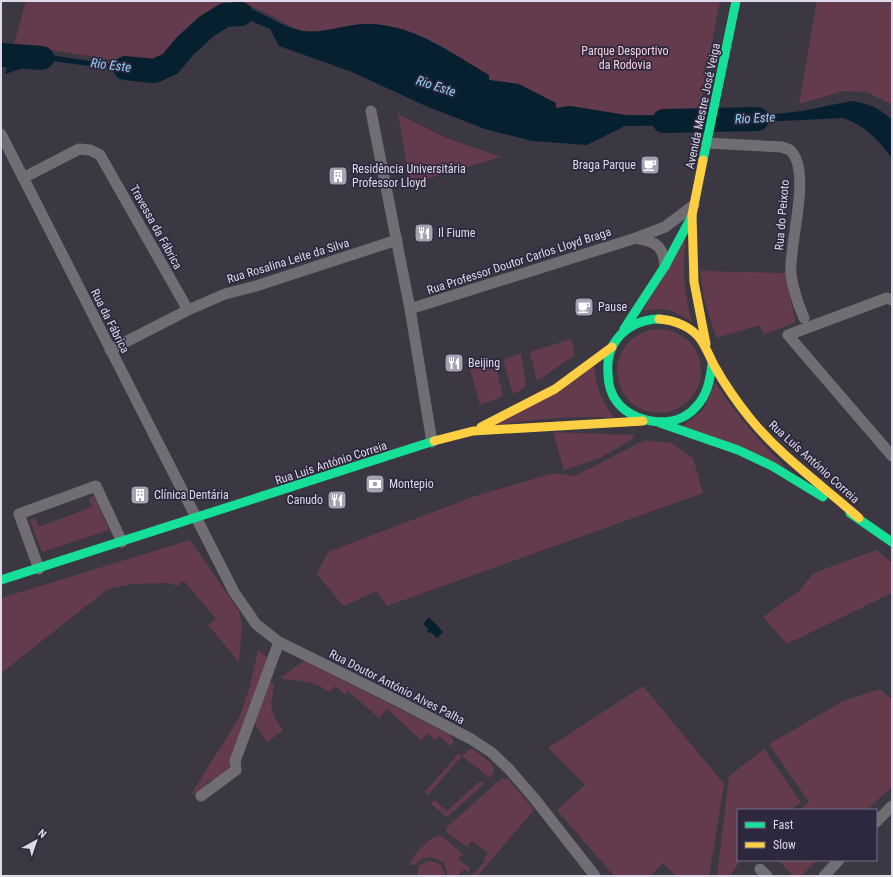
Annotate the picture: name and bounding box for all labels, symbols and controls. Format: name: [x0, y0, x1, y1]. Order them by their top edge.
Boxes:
street label: Avenida Mestre José Veiga: [683, 42, 723, 170]
park label: Parque Desportivo da Rodovia: [581, 44, 669, 72]
water label: Rio Este: [90, 55, 132, 75]
water label: Rio Este: [414, 73, 458, 99]
water label: Rio Este: [734, 109, 776, 127]
cafe icon: Braga Parque: [639, 154, 661, 176]
place label: Braga Parque: [573, 158, 636, 172]
place label: Residência Universitária Professor Lloyd: [352, 162, 466, 190]
building icon: Residência Universitária Professor Lloyd: [327, 165, 349, 187]
street label: Rua do Peixoto: [772, 179, 792, 251]
street label: Travessa da Fábrica: [127, 182, 185, 272]
restaurant icon: Il Fiume: [413, 222, 435, 244]
street label: Rua Professor Doutor Carlos Lloyd Braga: [425, 224, 613, 297]
place label: Il Fiume: [438, 226, 476, 240]
street label: Rua Rosalina Leite da Silva: [225, 236, 351, 286]
street label: Rua da Fábrica: [88, 287, 132, 356]
cafe icon: Pause: [573, 296, 595, 318]
place label: Pause: [598, 300, 628, 314]
restaurant icon: Beijing: [443, 352, 465, 374]
place label: Beijing: [468, 356, 500, 370]
street label: Rua Luís António Correia: [766, 418, 862, 506]
street label: Rua Luís António Correia: [273, 438, 389, 488]
bank icon: Montepio: [364, 473, 386, 495]
place label: Montepio: [389, 477, 434, 491]
building icon: Clínica Dentária: [129, 484, 151, 506]
place label: Clínica Dentária: [154, 488, 229, 502]
restaurant icon: Canudo: [326, 489, 348, 511]
place label: Canudo: [287, 493, 323, 507]
street label: Rua Doutor António Alves Palha: [327, 647, 467, 727]
legend: [737, 809, 877, 861]
text: Fast: [773, 818, 794, 832]
north arrow: [16, 821, 56, 861]
text: N: [35, 827, 49, 841]
text: Slow: [773, 838, 796, 852]

